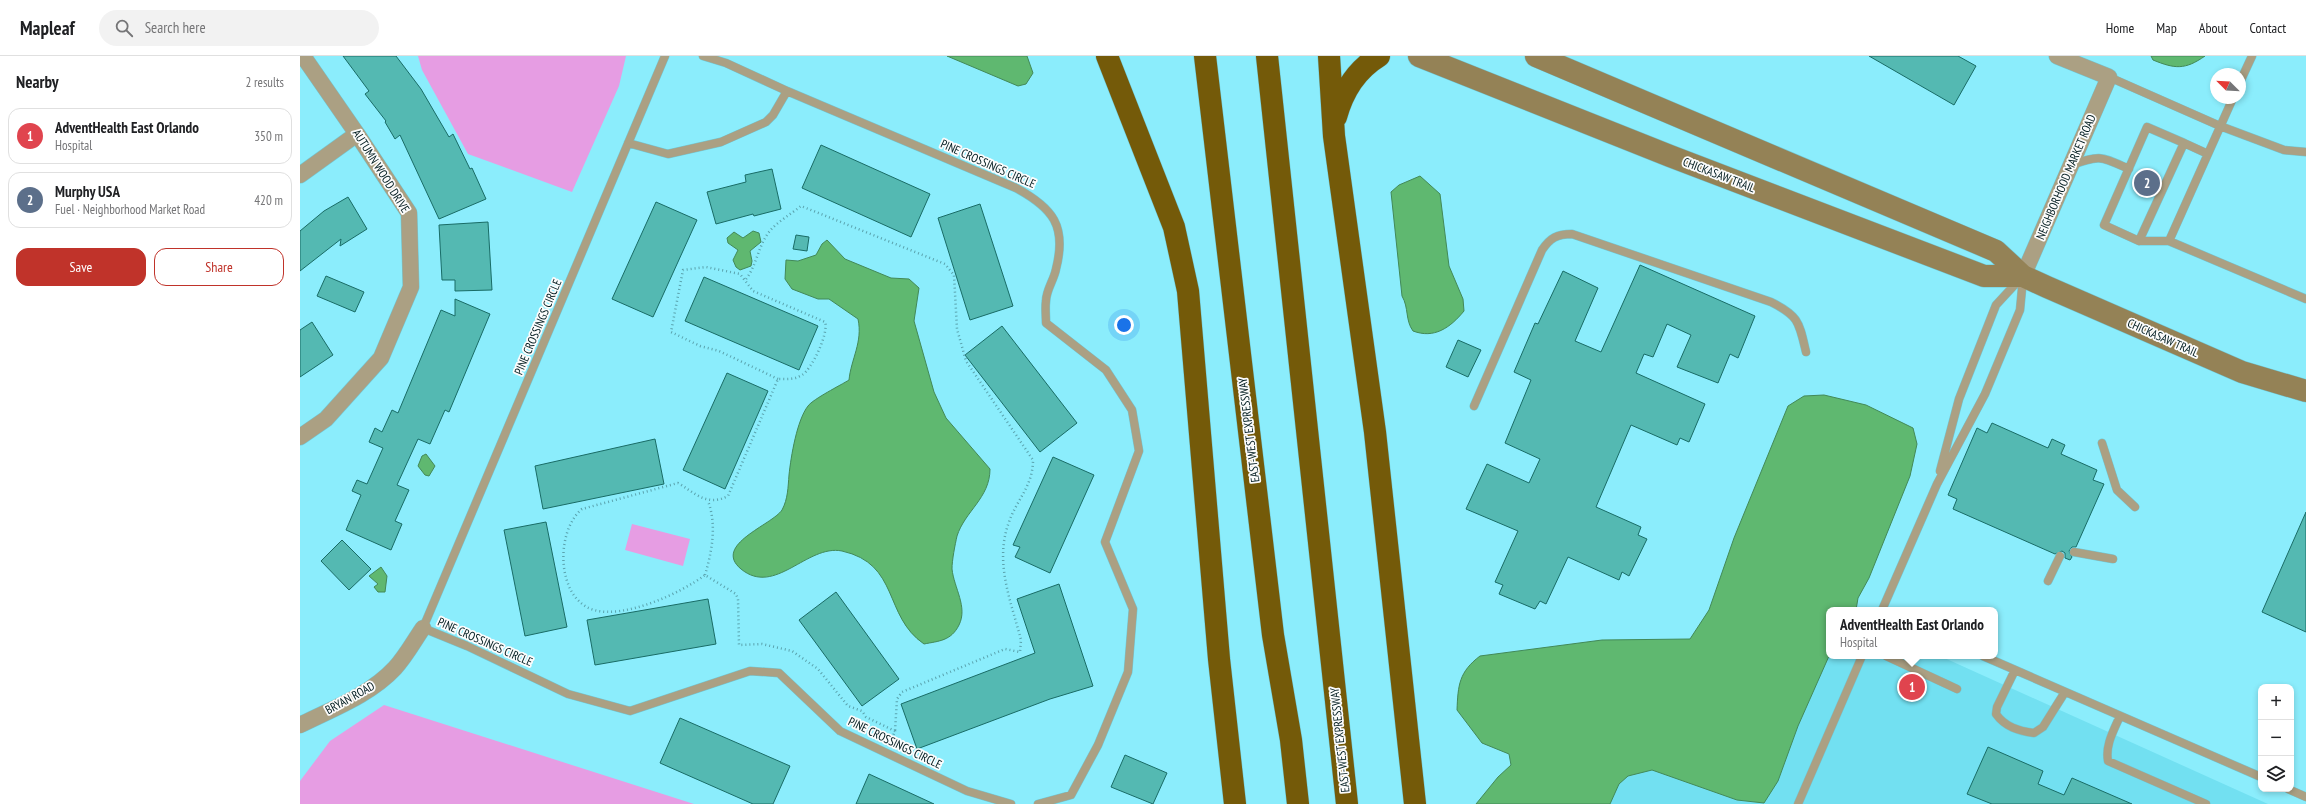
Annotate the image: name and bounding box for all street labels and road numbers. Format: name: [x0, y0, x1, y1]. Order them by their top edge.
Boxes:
street label: NEIGHBORHOOD MARKET ROAD: [2032, 112, 2099, 242]
street label: AUTUMN WOOD DRIVE: [350, 126, 413, 215]
street label: PINE CROSSINGS CIRCLE: [938, 136, 1038, 191]
street label: CHICKASAW TRAIL: [1681, 154, 1758, 195]
street label: PINE CROSSINGS CIRCLE: [511, 277, 564, 377]
street label: CHICKASAW TRAIL: [2125, 315, 2201, 360]
street label: EAST-WEST EXPRESSWAY: [1235, 376, 1262, 483]
street label: PINE CROSSINGS CIRCLE: [435, 614, 535, 669]
street label: BRYAN ROAD: [322, 678, 377, 717]
street label: EAST-WEST EXPRESSWAY: [1326, 686, 1352, 793]
street label: PINE CROSSINGS CIRCLE: [846, 713, 944, 772]

